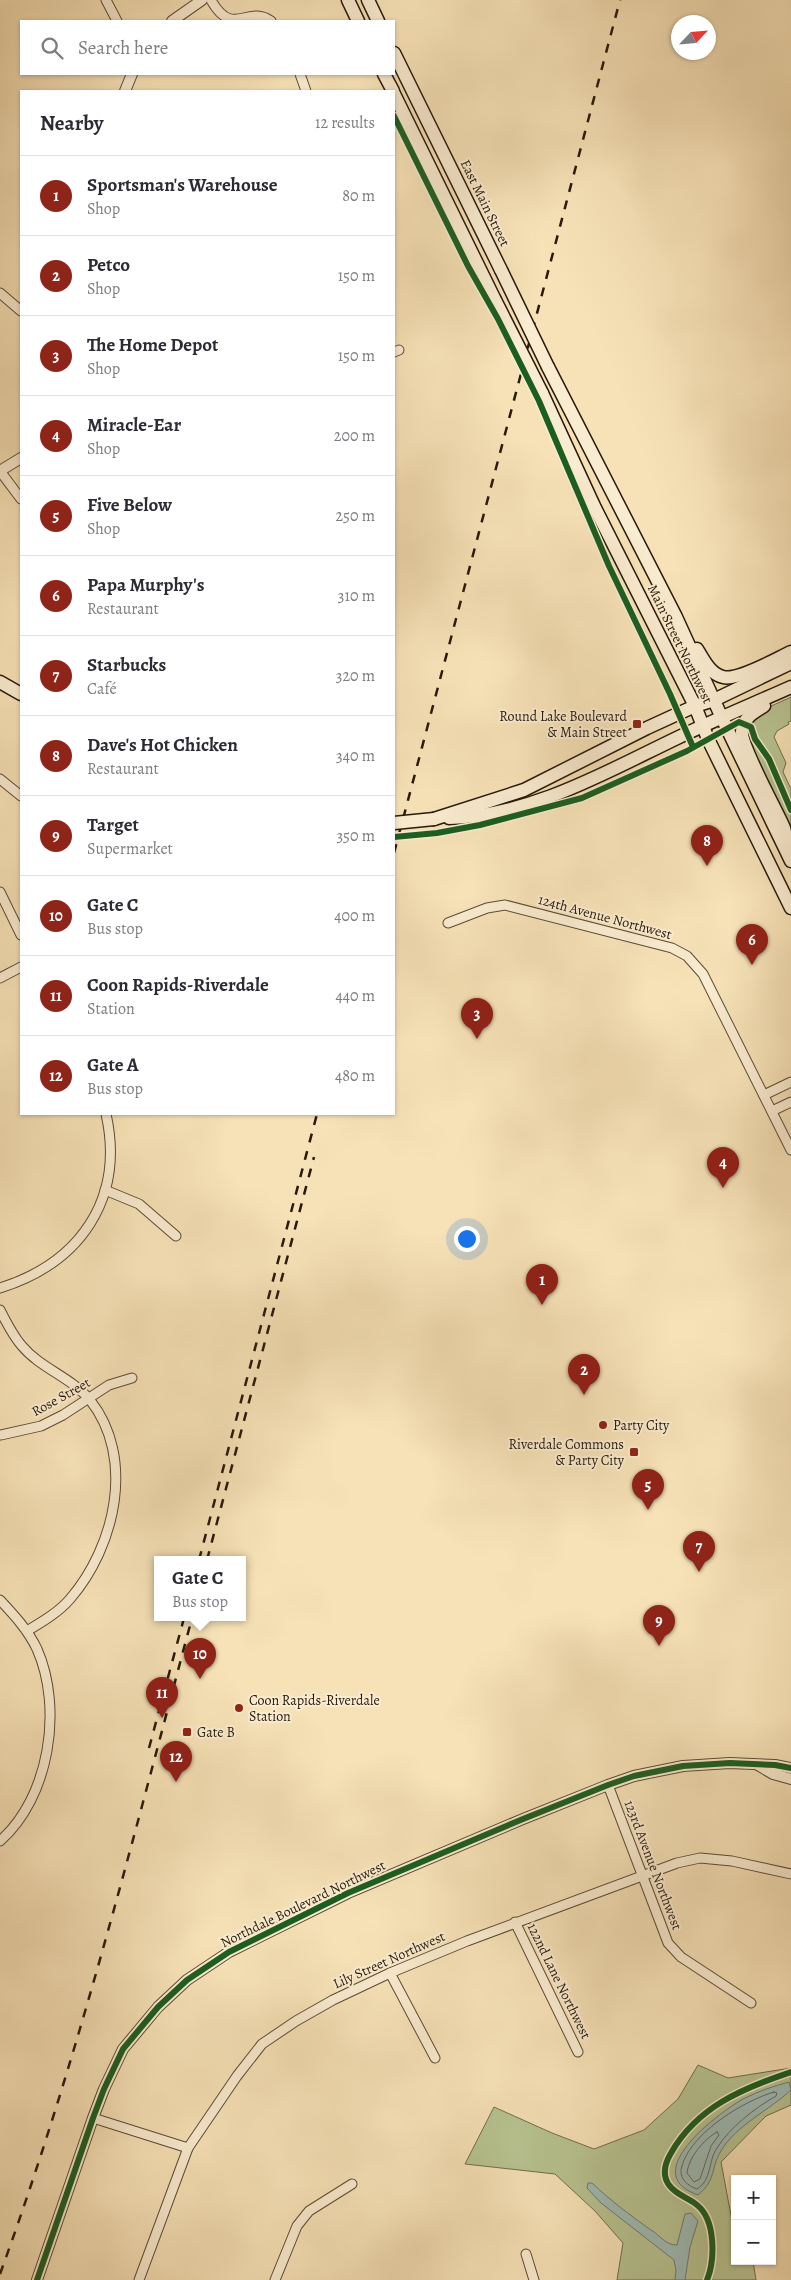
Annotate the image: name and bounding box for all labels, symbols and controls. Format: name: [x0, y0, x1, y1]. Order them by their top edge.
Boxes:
north arrow: [671, 15, 716, 60]
search box: [20, 20, 395, 75]
icon: search: [38, 34, 66, 62]
text: Search here: [78, 35, 168, 61]
text: Nearby: [40, 109, 103, 137]
text: 12 results: [315, 112, 375, 134]
street label: East Main Street: [456, 156, 514, 250]
text: Sportsman's Warehouse: [87, 172, 278, 198]
text: 1: [53, 185, 59, 207]
text: 80 m: [342, 185, 375, 207]
text: Shop: [87, 198, 120, 220]
text: Petco: [87, 252, 130, 278]
text: 2: [52, 265, 60, 287]
text: 150 m: [338, 265, 375, 287]
text: Shop: [87, 278, 120, 300]
text: The Home Depot: [87, 332, 218, 358]
text: 3: [53, 345, 59, 367]
text: 150 m: [338, 345, 375, 367]
text: Shop: [87, 358, 120, 380]
text: Miracle-Ear: [87, 412, 181, 438]
text: 4: [52, 425, 60, 447]
text: 200 m: [334, 425, 375, 447]
text: Shop: [87, 438, 120, 460]
text: Five Below: [87, 492, 172, 518]
text: 5: [53, 505, 59, 527]
text: 250 m: [336, 505, 375, 527]
text: Shop: [87, 518, 120, 540]
text: Papa Murphy's: [87, 572, 204, 598]
street label: Main Street Northwest: [643, 581, 717, 707]
text: 6: [52, 585, 60, 607]
text: 310 m: [338, 585, 375, 607]
text: Restaurant: [87, 598, 159, 620]
text: Starbucks: [87, 652, 166, 678]
text: 7: [53, 665, 59, 687]
text: 320 m: [336, 665, 375, 687]
text: Café: [87, 678, 117, 700]
place label: Round Lake Boulevard & Main Street: [499, 707, 627, 742]
marker: Round Lake Boulevard & Main Street: [631, 718, 643, 730]
text: Dave's Hot Chicken: [87, 732, 238, 758]
text: 8: [52, 745, 60, 767]
text: 340 m: [336, 745, 375, 767]
text: Restaurant: [87, 758, 159, 780]
text: Target: [87, 812, 139, 838]
text: 9: [52, 825, 60, 847]
text: 350 m: [336, 825, 375, 847]
pin: 8: [691, 825, 723, 866]
text: Supermarket: [87, 838, 173, 860]
street label: 124th Avenue Northwest: [536, 890, 674, 944]
text: Gate C: [87, 892, 139, 918]
text: 10: [49, 905, 63, 927]
text: 400 m: [334, 905, 375, 927]
text: Bus stop: [87, 918, 143, 940]
pin: 6: [736, 924, 768, 965]
text: Coon Rapids-Riverdale: [87, 972, 269, 998]
text: 11: [50, 985, 62, 1007]
text: 440 m: [335, 985, 375, 1007]
text: Station: [87, 998, 135, 1020]
pin: 3: [461, 998, 493, 1039]
text: Gate A: [87, 1052, 139, 1078]
text: 12: [49, 1065, 63, 1087]
text: 480 m: [335, 1065, 375, 1087]
text: Bus stop: [87, 1078, 143, 1100]
pin: 4: [707, 1147, 739, 1188]
your location: [454, 1226, 480, 1252]
pin: 1: [526, 1264, 558, 1305]
pin: 2: [568, 1354, 600, 1395]
street label: Rose Street: [28, 1373, 94, 1421]
place label: Party City: [613, 1416, 670, 1435]
marker: Party City: [597, 1419, 609, 1431]
place label: Riverdale Commons & Party City: [509, 1435, 625, 1470]
marker: Riverdale Commons & Party City: [628, 1446, 640, 1458]
pin: 5: [632, 1469, 664, 1510]
pin: 7: [683, 1531, 715, 1572]
popup: [154, 1556, 246, 1621]
text: Gate C: [172, 1565, 224, 1591]
text: Bus stop: [172, 1591, 228, 1613]
pin: 9: [643, 1605, 675, 1646]
pin: 10: [184, 1638, 216, 1679]
pin: 11: [146, 1677, 178, 1718]
place label: Coon Rapids-Riverdale Station: [249, 1691, 380, 1726]
marker: Coon Rapids-Riverdale Station: [233, 1702, 245, 1714]
place label: Gate B: [197, 1723, 235, 1742]
marker: Gate B: [181, 1726, 193, 1738]
pin: 12: [160, 1741, 192, 1782]
street label: 123rd Avenue Northwest: [620, 1797, 687, 1933]
street label: Northdale Boulevard Northwest: [217, 1856, 389, 1952]
street label: 122nd Lane Northwest: [523, 1920, 595, 2042]
street label: Lily Street Northwest: [330, 1927, 448, 1993]
map controls: [731, 2175, 776, 2265]
button: +: [731, 2175, 776, 2220]
button: −: [731, 2220, 776, 2265]

